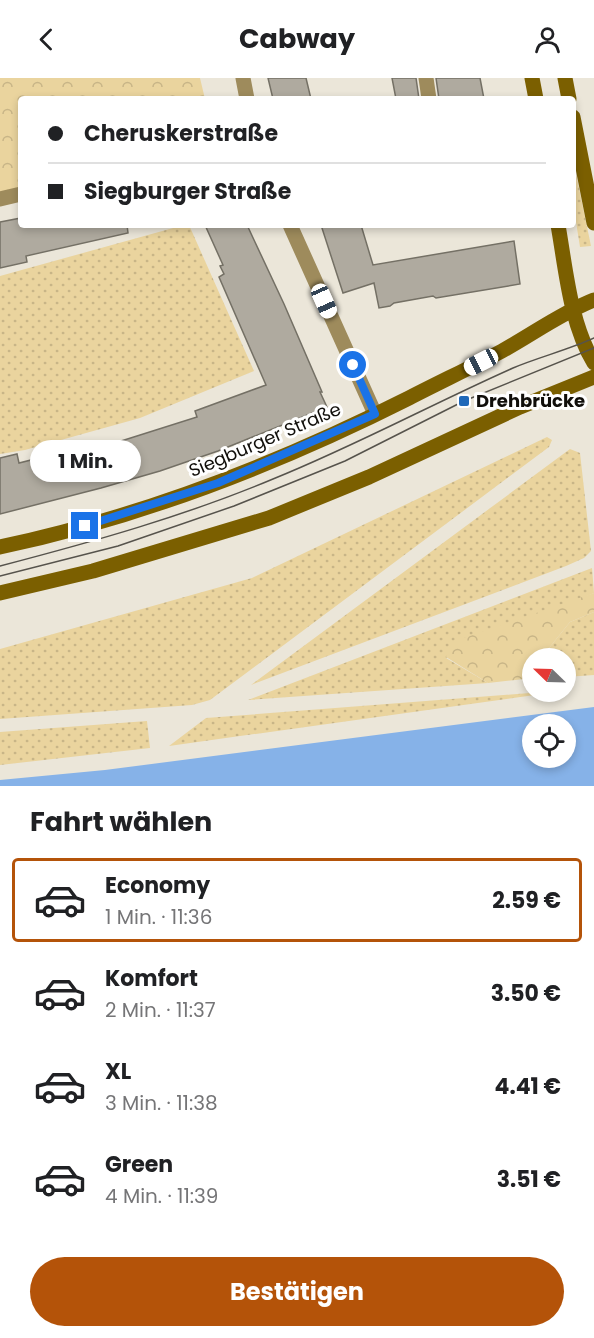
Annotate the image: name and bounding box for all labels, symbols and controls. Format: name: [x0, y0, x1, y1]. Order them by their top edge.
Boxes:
text: Cabway: [239, 20, 355, 57]
icon: back: [30, 23, 63, 56]
icon: person: [531, 23, 564, 56]
text: Cheruskerstraße: [84, 118, 278, 149]
text: Siegburger Straße: [84, 176, 291, 207]
car: [308, 281, 340, 321]
car: [461, 346, 501, 378]
route start: [339, 351, 366, 378]
place label: Drehbrücke: [476, 388, 585, 413]
marker: Drehbrücke: [457, 394, 471, 408]
street label: Siegburger Straße: [185, 396, 345, 483]
callout: 1 Min.: [29, 439, 140, 481]
text: 1 Min.: [58, 447, 113, 475]
route end: [71, 512, 98, 539]
north arrow: [522, 648, 576, 702]
map controls: [522, 648, 576, 768]
button: locate: [522, 714, 576, 768]
text: Fahrt wählen: [30, 803, 212, 840]
text: Economy: [105, 870, 210, 901]
icon: car: [33, 873, 87, 927]
text: 2.59 €: [492, 885, 561, 916]
text: 1 Min. · 11:36: [105, 903, 212, 931]
text: Komfort: [105, 963, 198, 994]
icon: car: [33, 966, 87, 1020]
text: 3.50 €: [491, 978, 561, 1009]
text: 2 Min. · 11:37: [105, 996, 216, 1024]
text: XL: [105, 1056, 131, 1087]
icon: car: [33, 1059, 87, 1113]
text: 4.41 €: [495, 1071, 561, 1102]
text: 3 Min. · 11:38: [105, 1089, 218, 1117]
text: Green: [105, 1149, 173, 1180]
icon: car: [33, 1152, 87, 1206]
text: 3.51 €: [497, 1164, 561, 1195]
text: 4 Min. · 11:39: [105, 1182, 218, 1210]
button: Bestätigen: [30, 1257, 564, 1326]

